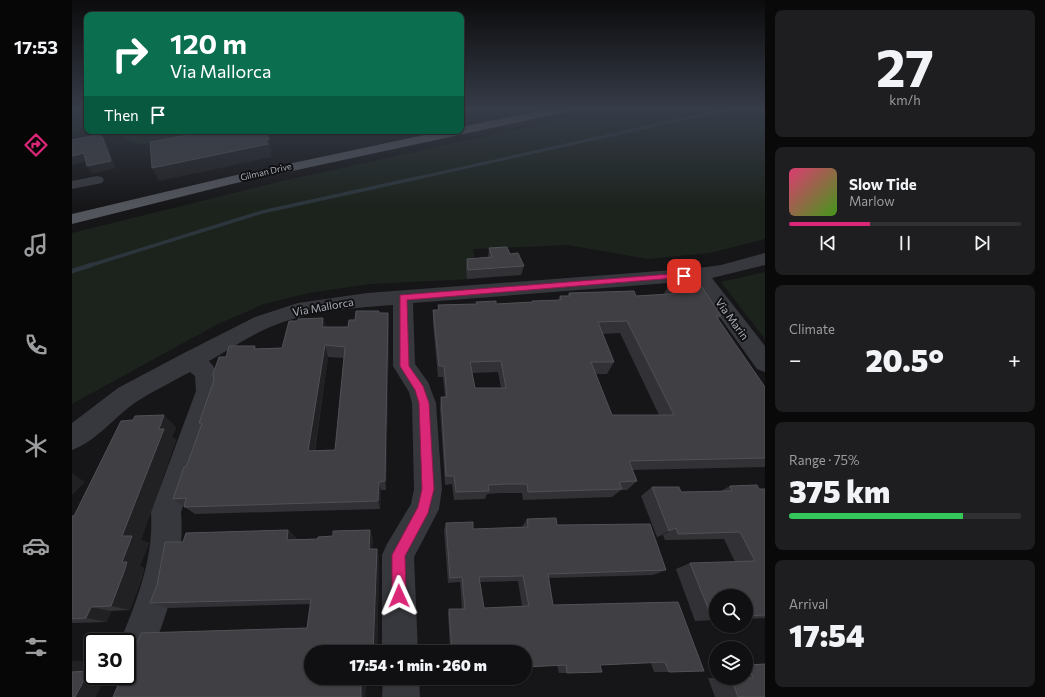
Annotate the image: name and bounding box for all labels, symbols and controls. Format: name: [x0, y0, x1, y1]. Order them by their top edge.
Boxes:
text: 120 m: [170, 26, 247, 60]
icon: right: [104, 28, 156, 80]
text: 27: [876, 34, 934, 98]
text: 17:53: [14, 36, 58, 58]
text: Via Mallorca: [170, 60, 271, 82]
text: km/h: [889, 92, 921, 108]
icon: arrive: [147, 104, 169, 126]
text: Then: [104, 106, 139, 124]
icon: directions: [22, 131, 50, 159]
street label: Gilman Drive: [239, 160, 293, 183]
text: Slow Tide: [849, 175, 917, 193]
text: Marlow: [849, 193, 895, 209]
icon: music: [22, 231, 50, 259]
icon: previous: [817, 232, 839, 254]
icon: pause: [894, 232, 916, 254]
icon: next: [971, 232, 993, 254]
pin: [667, 259, 701, 293]
icon: arrive: [673, 265, 695, 287]
street label: Via Mallorca: [291, 295, 355, 318]
street label: Via Marin: [713, 295, 752, 342]
text: Climate: [789, 321, 835, 337]
icon: phone: [22, 331, 50, 359]
text: 20.5°: [865, 341, 944, 378]
text: −: [789, 346, 802, 373]
text: +: [1008, 346, 1021, 373]
icon: climate: [22, 432, 50, 460]
text: Range · 75%: [789, 452, 860, 468]
text: 375 km: [789, 472, 890, 509]
icon: car: [22, 532, 50, 560]
position arrow: [378, 575, 420, 617]
map controls: [709, 589, 753, 685]
button: search: [709, 589, 753, 633]
text: Arrival: [789, 596, 828, 612]
text: 17:54: [789, 616, 865, 653]
icon: filters: [22, 633, 50, 661]
speed limit sign: 30: [84, 633, 136, 685]
button: layers: [709, 641, 753, 685]
text: 17:54 · 1 min · 260 m: [349, 656, 487, 674]

